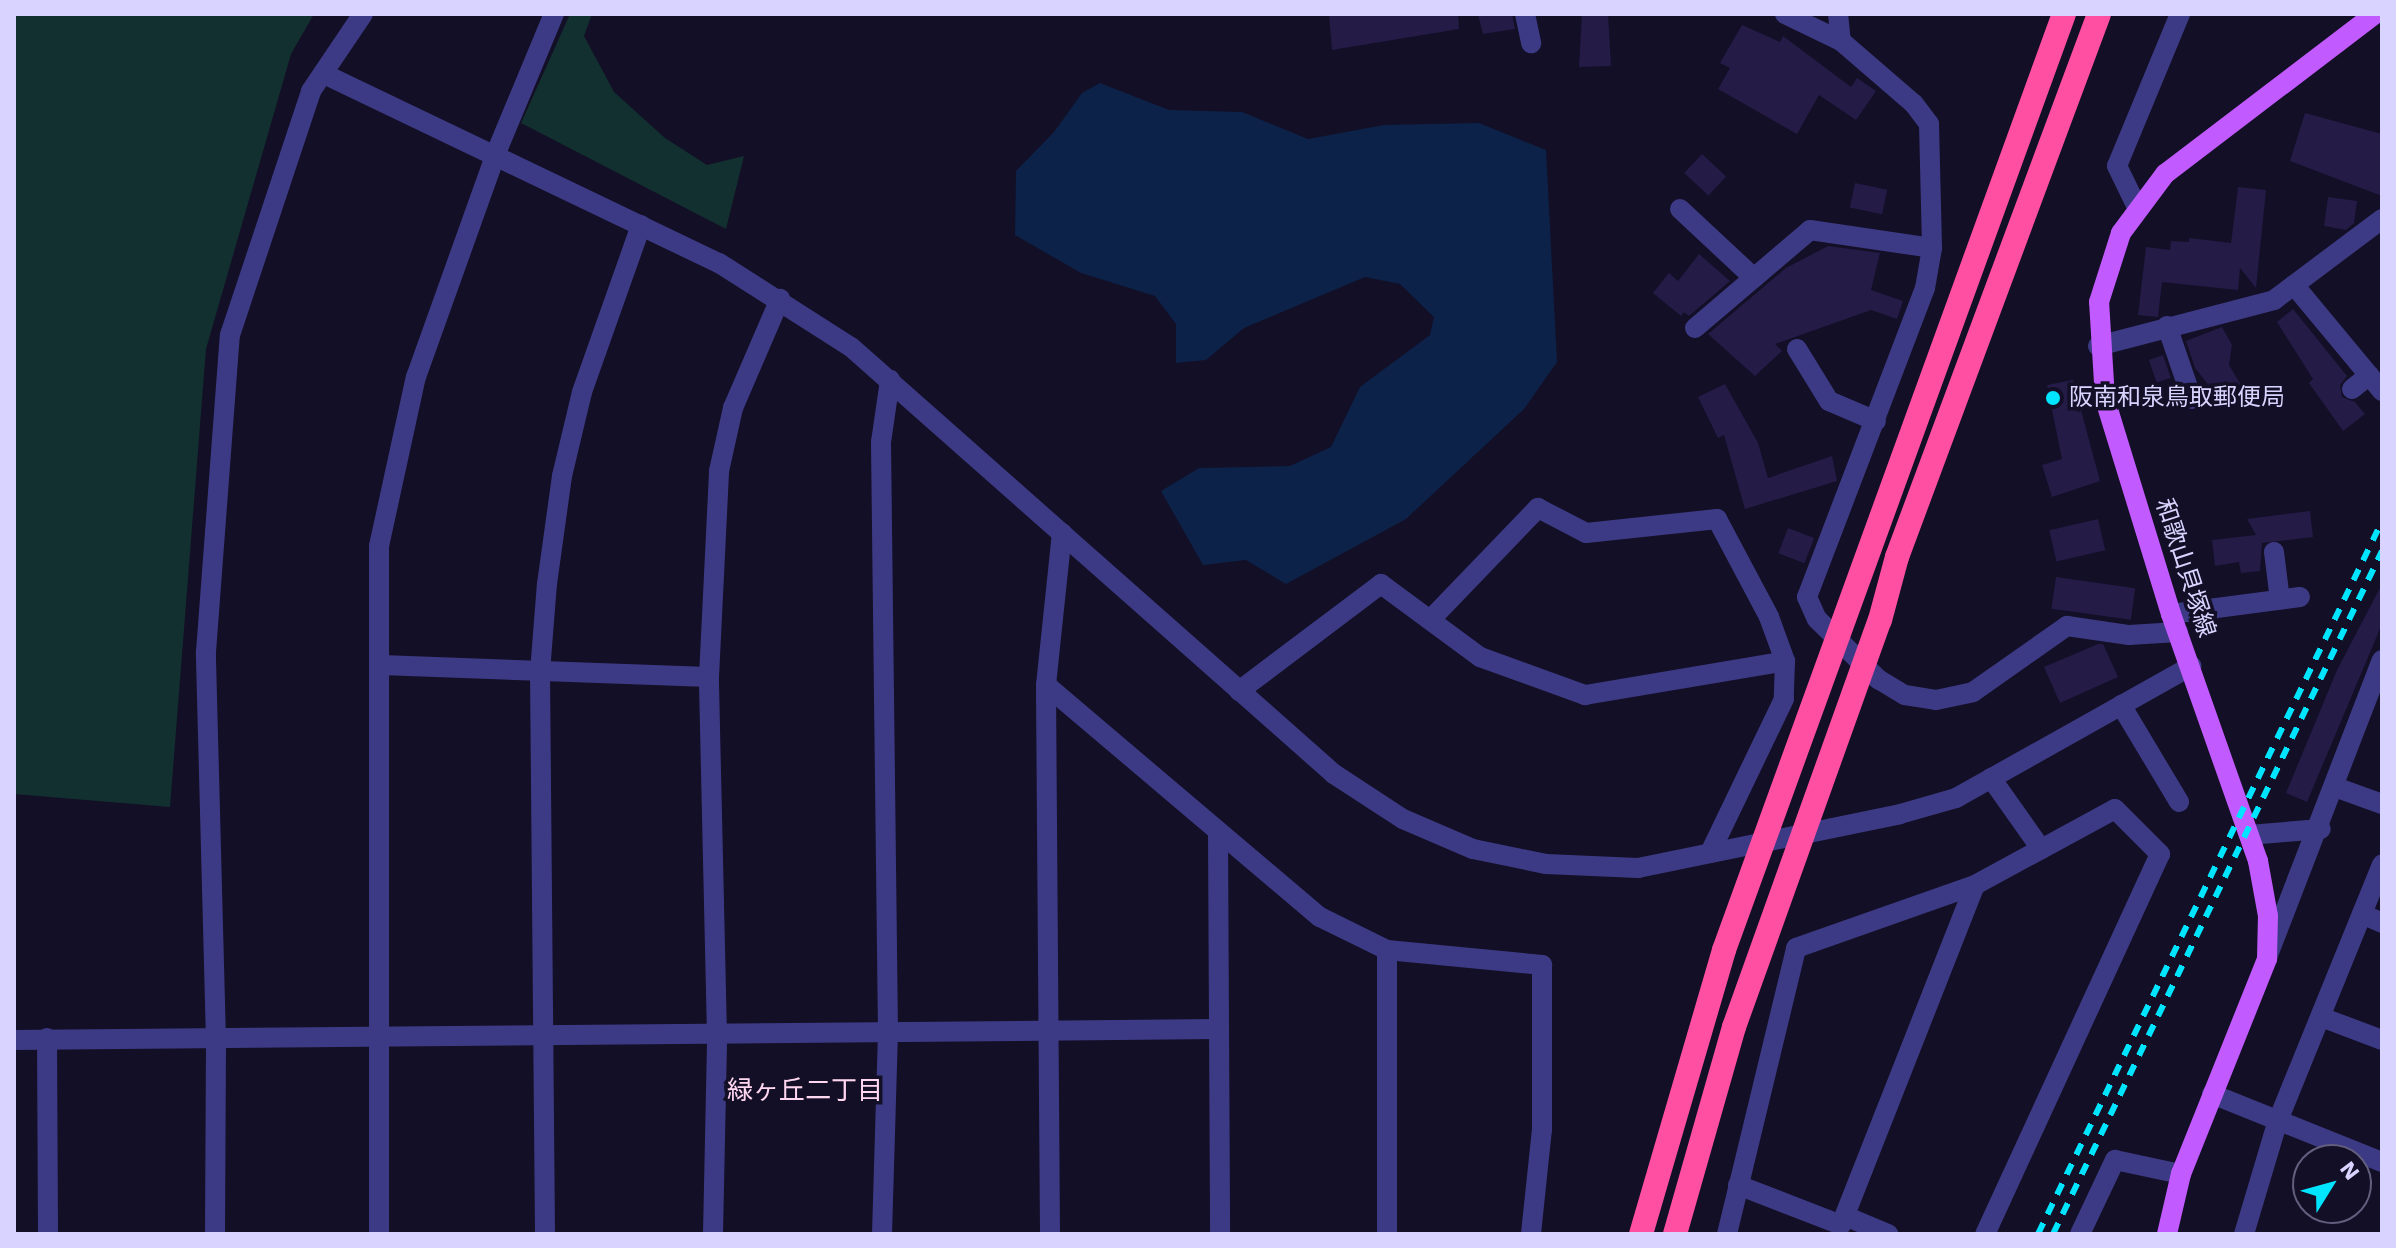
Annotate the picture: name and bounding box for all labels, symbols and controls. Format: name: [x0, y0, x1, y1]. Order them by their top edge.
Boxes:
place label: 阪南和泉鳥取郵便局: [2069, 384, 2285, 412]
marker: 阪南和泉鳥取郵便局: [2044, 389, 2062, 407]
street label: 和歌山貝塚線: [2149, 495, 2221, 641]
district label: 緑ヶ丘二丁目: [727, 1075, 883, 1107]
north arrow: [2292, 1144, 2372, 1224]
text: N: [2335, 1156, 2365, 1184]

